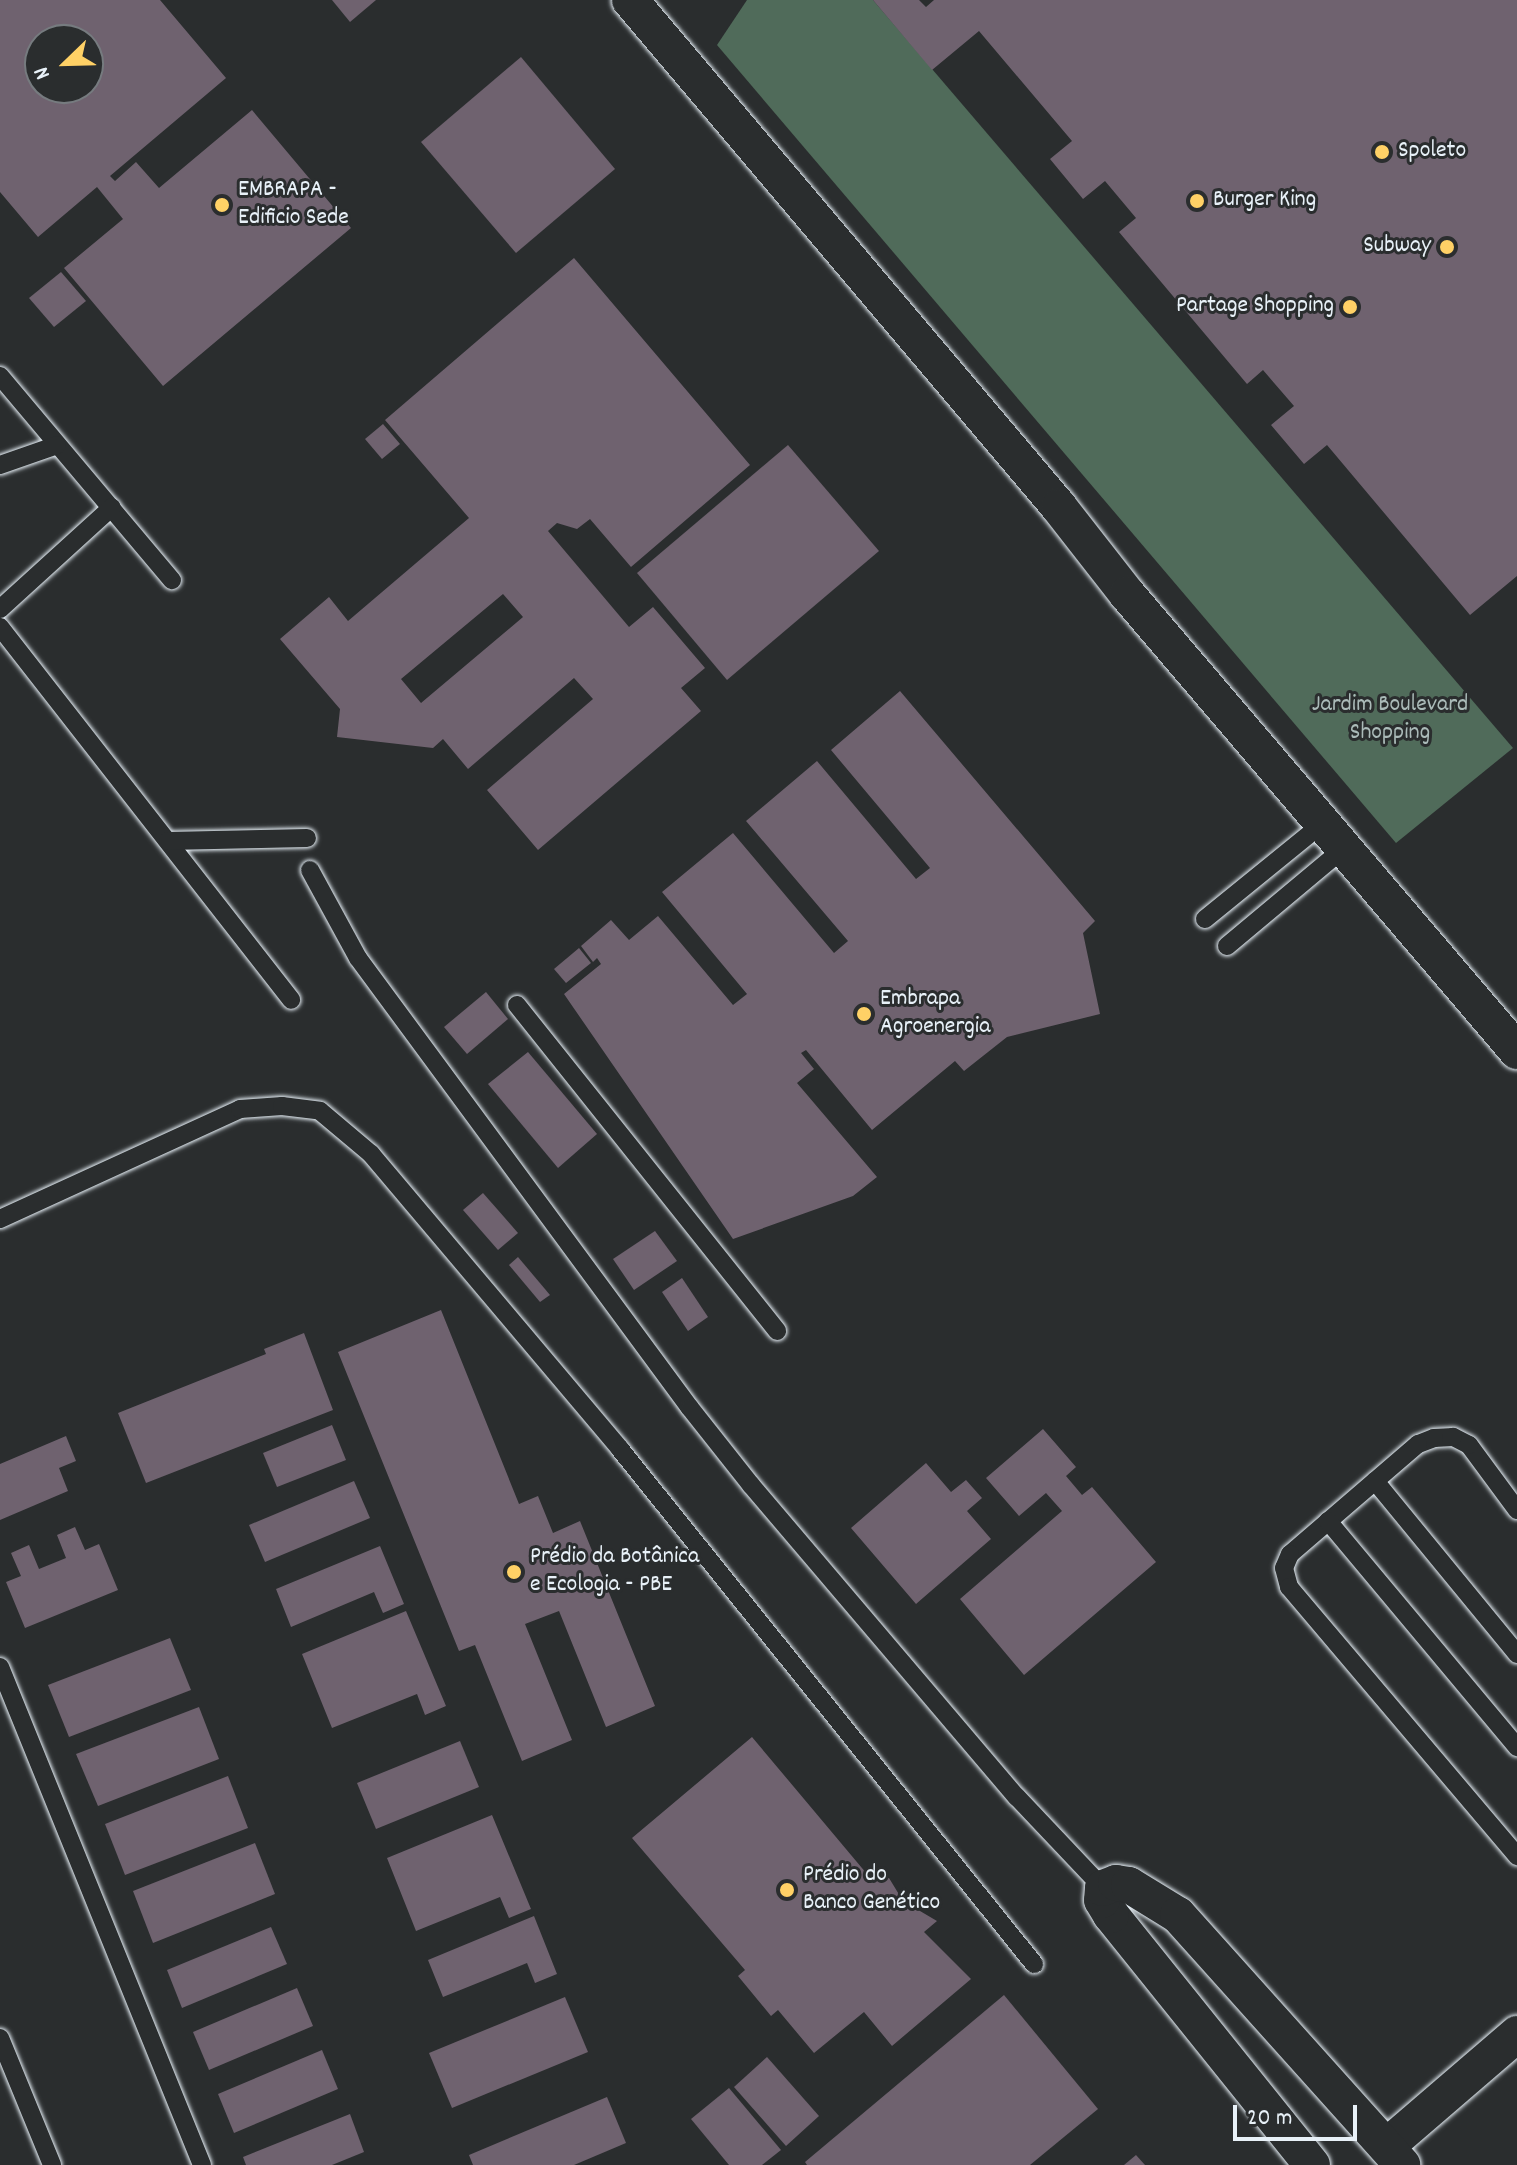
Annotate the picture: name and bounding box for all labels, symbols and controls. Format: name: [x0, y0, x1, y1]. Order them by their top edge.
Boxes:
north arrow: [24, 24, 104, 104]
text: N: [27, 62, 60, 84]
place label: Spoleto: [1398, 138, 1466, 166]
marker: Spoleto: [1373, 143, 1391, 161]
place label: EMBRAPA - Edificio Sede: [238, 177, 349, 233]
place label: Burger King: [1213, 187, 1316, 215]
marker: Burger King: [1188, 192, 1206, 210]
marker: EMBRAPA - Edificio Sede: [213, 196, 231, 214]
place label: Subway: [1363, 233, 1431, 261]
marker: Subway: [1438, 238, 1456, 256]
place label: Partage Shopping: [1176, 293, 1334, 321]
marker: Partage Shopping: [1341, 298, 1359, 316]
park label: Jardim Boulevard Shopping: [1312, 692, 1468, 748]
place label: Embrapa Agroenergia: [880, 986, 990, 1042]
marker: Embrapa Agroenergia: [855, 1005, 873, 1023]
place label: Prédio da Botânica e Ecologia - PBE: [530, 1544, 699, 1600]
marker: Prédio da Botânica e Ecologia - PBE: [505, 1563, 523, 1581]
place label: Prédio do Banco Genético: [803, 1862, 940, 1918]
marker: Prédio do Banco Genético: [778, 1881, 796, 1899]
scale bar: [1237, 2089, 1361, 2139]
text: 20 m: [1247, 2102, 1293, 2136]

